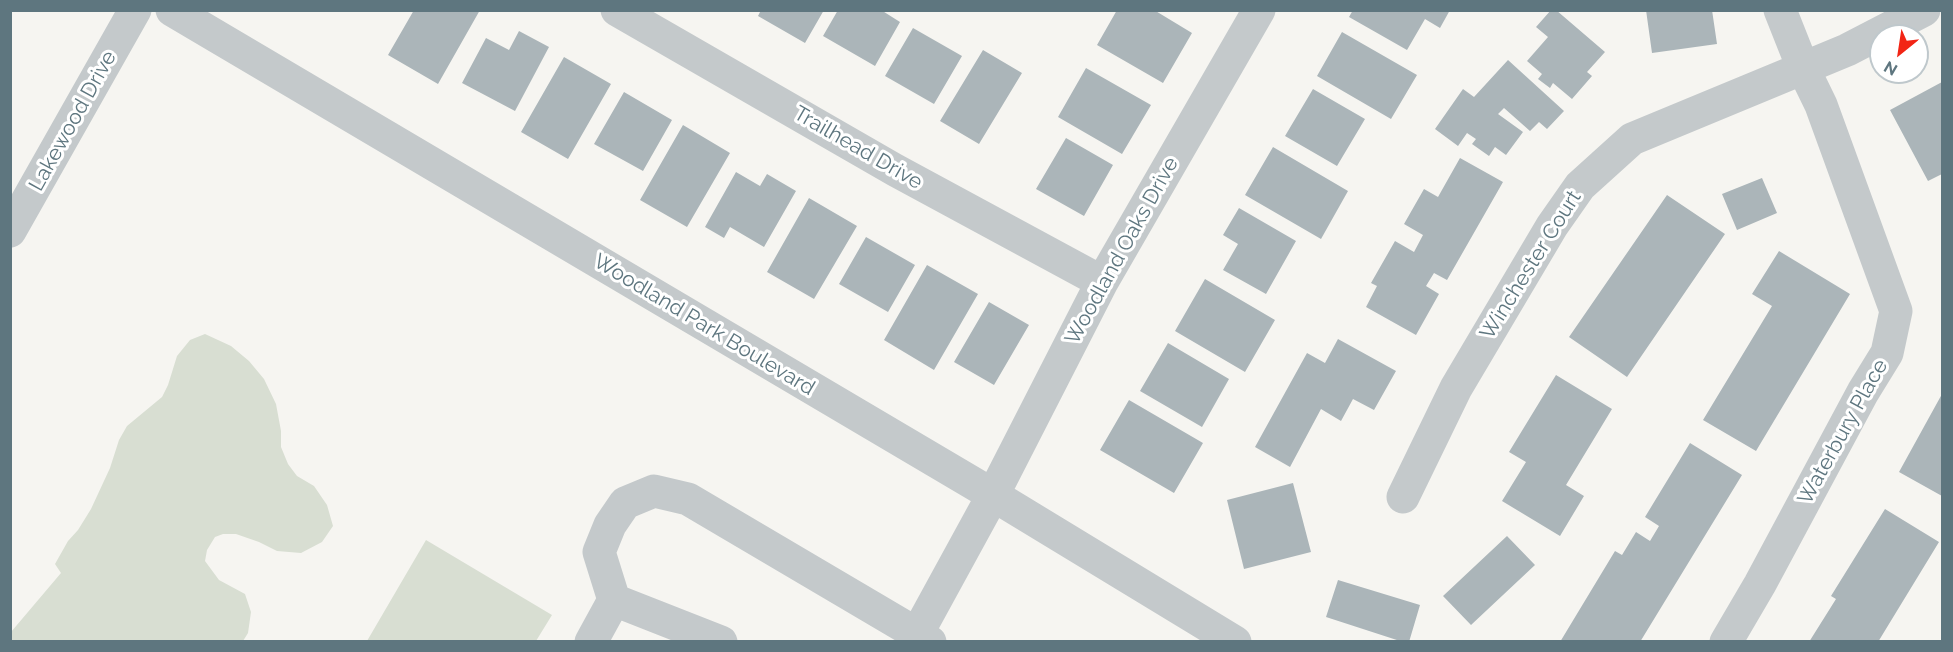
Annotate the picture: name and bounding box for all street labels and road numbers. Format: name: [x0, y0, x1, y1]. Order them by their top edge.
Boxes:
street label: Lakewood Drive: [24, 46, 122, 196]
street label: Trailhead Drive: [789, 101, 927, 195]
street label: Woodland Oaks Drive: [1060, 153, 1184, 349]
street label: Winchester Court: [1475, 186, 1587, 344]
street label: Woodland Park Boulevard: [589, 249, 819, 401]
street label: Waterbury Place: [1793, 355, 1893, 509]

